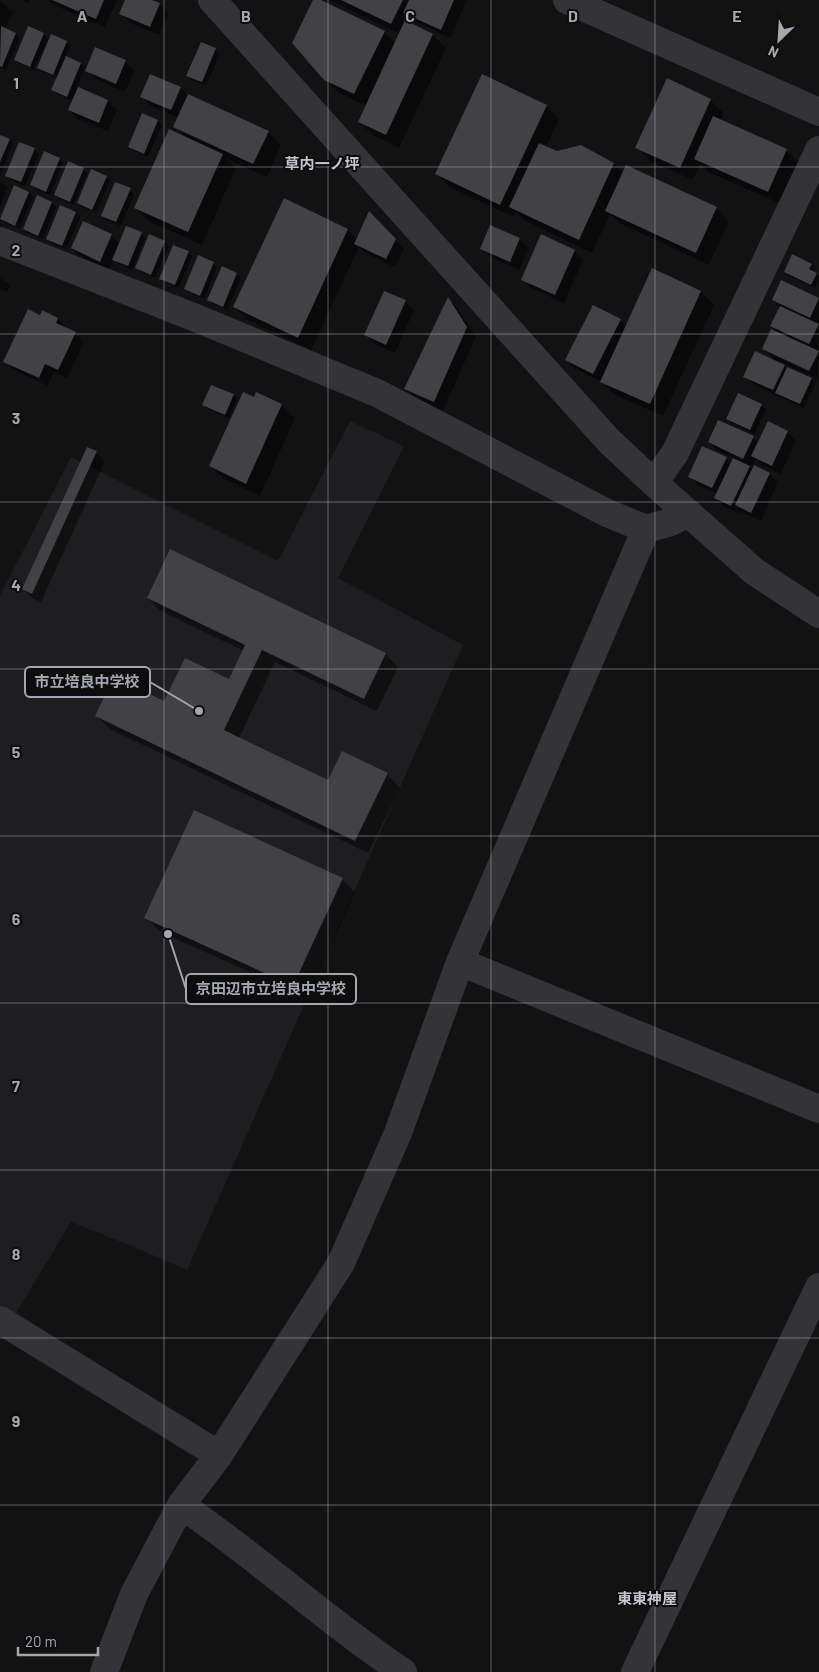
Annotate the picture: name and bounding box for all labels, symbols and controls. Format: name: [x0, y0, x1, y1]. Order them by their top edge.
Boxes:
text: A: [77, 6, 88, 25]
text: B: [241, 6, 251, 25]
text: C: [405, 6, 415, 25]
text: D: [568, 6, 578, 25]
text: E: [732, 6, 742, 25]
north arrow: [754, 15, 804, 65]
text: N: [765, 43, 781, 62]
text: 1: [13, 73, 19, 92]
district label: 草内一ノ坪: [284, 154, 360, 172]
text: 2: [12, 240, 21, 259]
text: 3: [12, 408, 20, 427]
text: 4: [11, 575, 21, 594]
callout: 市立培良中学校: [25, 667, 150, 697]
text: 市立培良中学校: [34, 672, 140, 690]
text: 5: [12, 742, 21, 761]
text: 6: [12, 909, 21, 928]
callout: 京田辺市立培良中学校: [186, 974, 356, 1004]
text: 京田辺市立培良中学校: [196, 979, 346, 997]
text: 7: [12, 1076, 20, 1095]
text: 8: [12, 1244, 21, 1263]
text: 9: [12, 1411, 20, 1430]
district label: 東東神屋: [617, 1589, 677, 1607]
scale bar: [18, 1624, 98, 1656]
text: 20 m: [25, 1632, 57, 1650]

